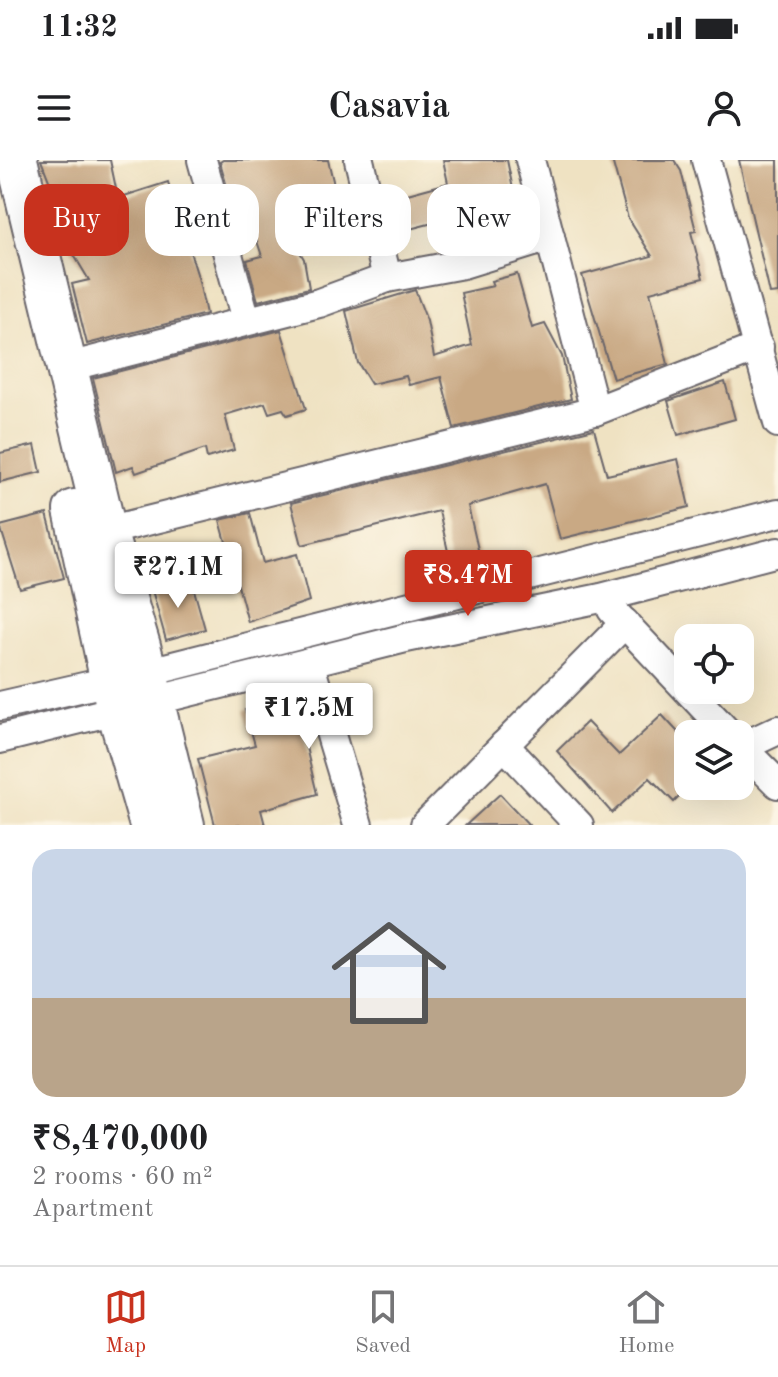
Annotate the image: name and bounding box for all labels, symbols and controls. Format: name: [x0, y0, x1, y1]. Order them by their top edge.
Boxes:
text: 11:32: [40, 13, 118, 43]
icon: menu: [32, 86, 76, 130]
icon: person: [702, 86, 746, 130]
text: Casavia: [328, 90, 450, 126]
chip: Buy: [24, 184, 129, 256]
chip: Rent: [145, 184, 259, 256]
chip: Filters: [275, 184, 411, 256]
chip: New: [427, 184, 540, 256]
pin: ₹27.1M: [113, 542, 243, 610]
pin: ₹8.47M: [403, 550, 533, 618]
text: ₹27.1M: [133, 555, 223, 581]
text: ₹8.47M: [423, 563, 513, 589]
map controls: [674, 624, 754, 800]
button: locate: [674, 624, 754, 704]
pin: ₹17.5M: [244, 683, 374, 751]
text: ₹17.5M: [264, 696, 354, 722]
button: layers: [674, 720, 754, 800]
icon: home: [317, 901, 461, 1045]
text: ₹8,470,000: [32, 1123, 209, 1157]
text: 2 rooms · 60 m²: [32, 1164, 213, 1190]
text: Apartment: [32, 1196, 154, 1222]
tab: Map: [104, 1285, 148, 1360]
tab: Saved: [355, 1285, 411, 1360]
tab: Home: [618, 1285, 674, 1360]

